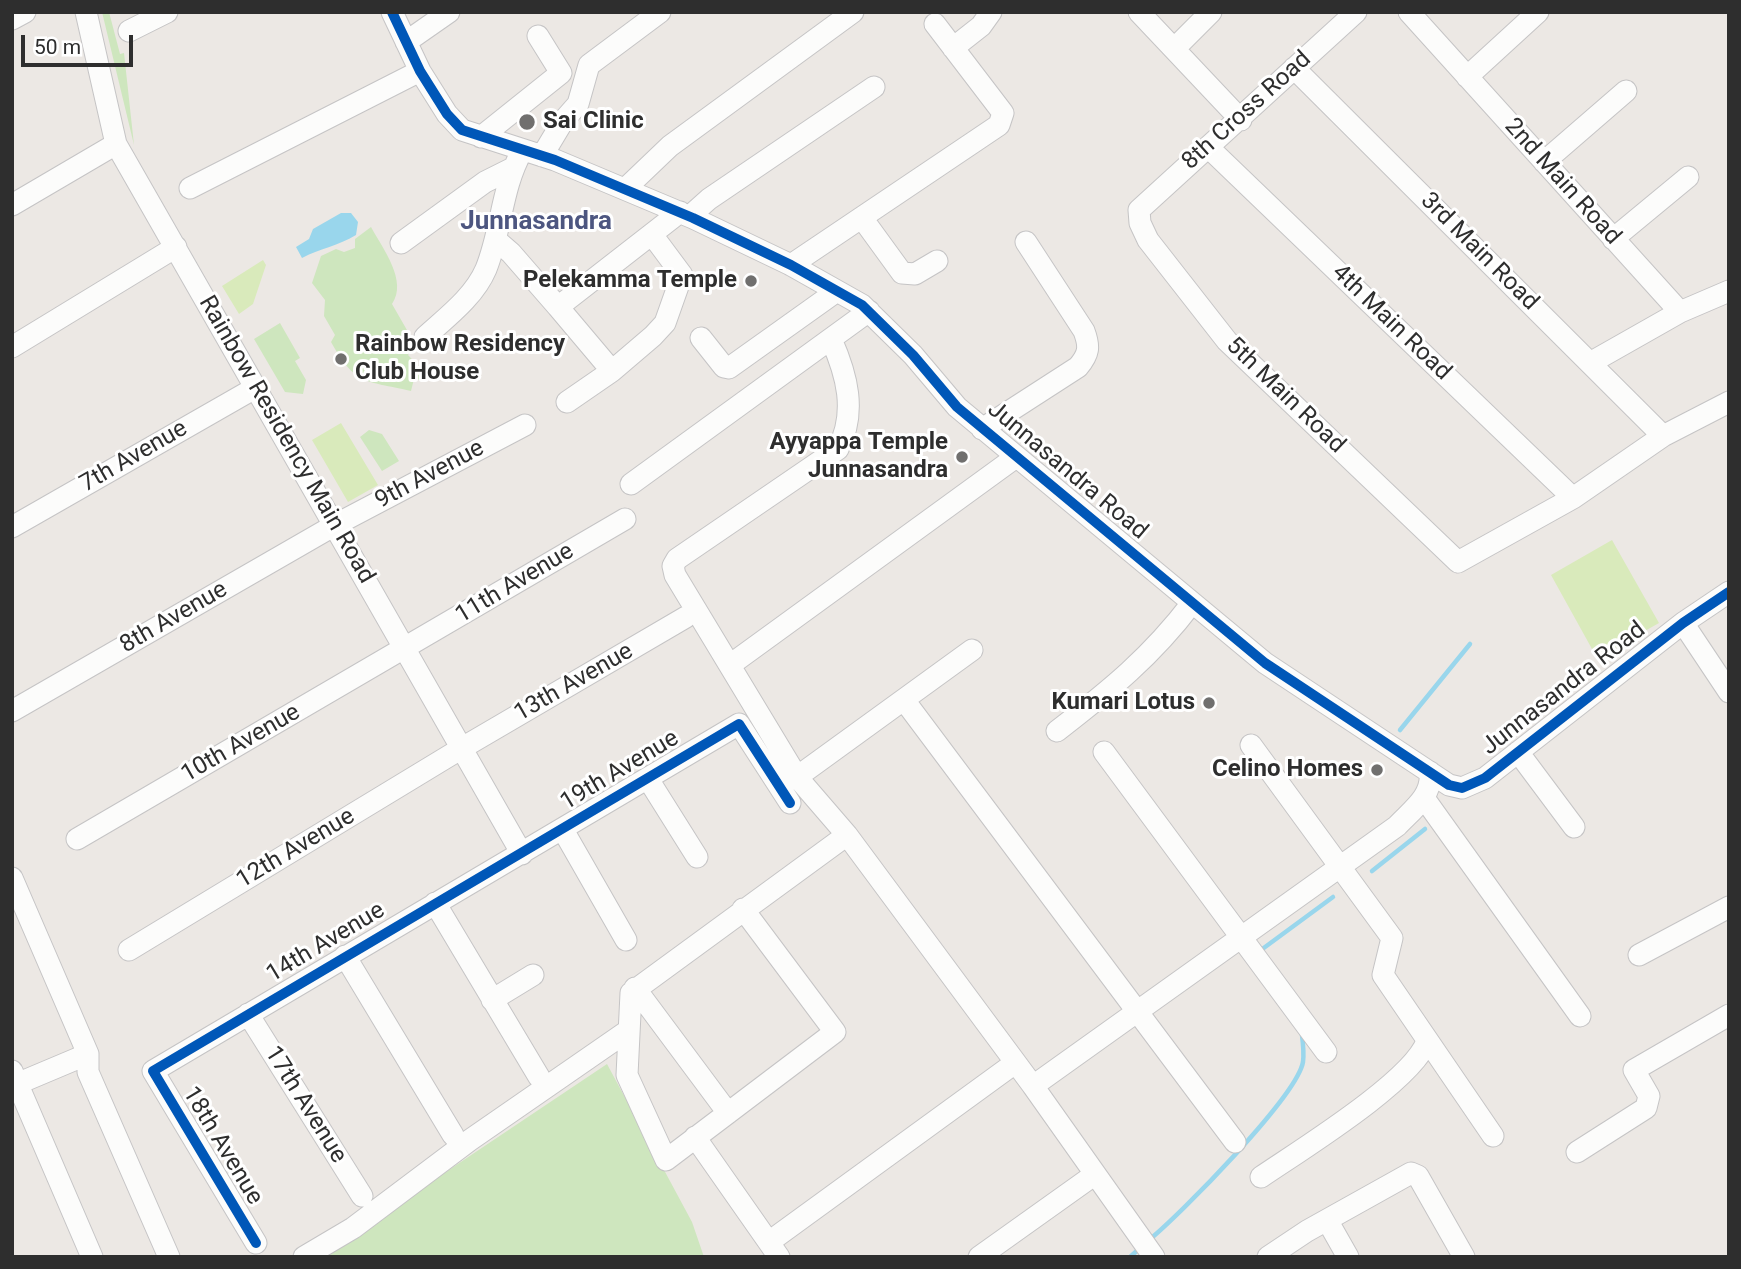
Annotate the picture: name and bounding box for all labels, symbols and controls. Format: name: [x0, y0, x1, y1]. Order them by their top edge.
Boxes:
scale bar: [24, 21, 136, 65]
text: 50 m: [34, 35, 81, 59]
street label: 8th Cross Road: [1177, 46, 1317, 176]
place label: Sai Clinic: [543, 108, 644, 136]
marker: Sai Clinic: [517, 112, 537, 132]
street label: 2nd Main Road: [1498, 113, 1626, 251]
street label: 3rd Main Road: [1414, 187, 1544, 317]
district label: Junnasandra: [460, 206, 612, 238]
street label: 4th Main Road: [1325, 259, 1457, 387]
place label: Pelekamma Temple: [523, 267, 737, 295]
marker: Pelekamma Temple: [743, 273, 759, 289]
street label: Rainbow Residency Main Road: [192, 291, 380, 589]
place label: Rainbow Residency Club House: [355, 331, 565, 387]
street label: 5th Main Road: [1219, 332, 1351, 460]
marker: Rainbow Residency Club House: [333, 351, 349, 367]
street label: Junnasandra Road: [981, 396, 1153, 546]
street label: 7th Avenue: [75, 415, 193, 499]
place label: Ayyappa Temple Junnasandra: [769, 429, 948, 485]
street label: 9th Avenue: [371, 434, 489, 516]
marker: Ayyappa Temple Junnasandra: [954, 449, 970, 465]
street label: 11th Avenue: [451, 538, 579, 630]
street label: 8th Avenue: [115, 576, 233, 660]
street label: Junnasandra Road: [1476, 616, 1652, 762]
street label: 13th Avenue: [509, 637, 639, 729]
place label: Kumari Lotus: [1051, 689, 1195, 717]
marker: Kumari Lotus: [1201, 695, 1217, 711]
street label: 10th Avenue: [176, 698, 306, 790]
street label: 19th Avenue: [556, 725, 684, 817]
place label: Celino Homes: [1212, 756, 1363, 784]
marker: Celino Homes: [1369, 762, 1385, 778]
street label: 12th Avenue: [232, 803, 360, 895]
street label: 14th Avenue: [262, 897, 390, 989]
street label: 17th Avenue: [258, 1041, 352, 1169]
street label: 18th Avenue: [176, 1082, 268, 1210]

